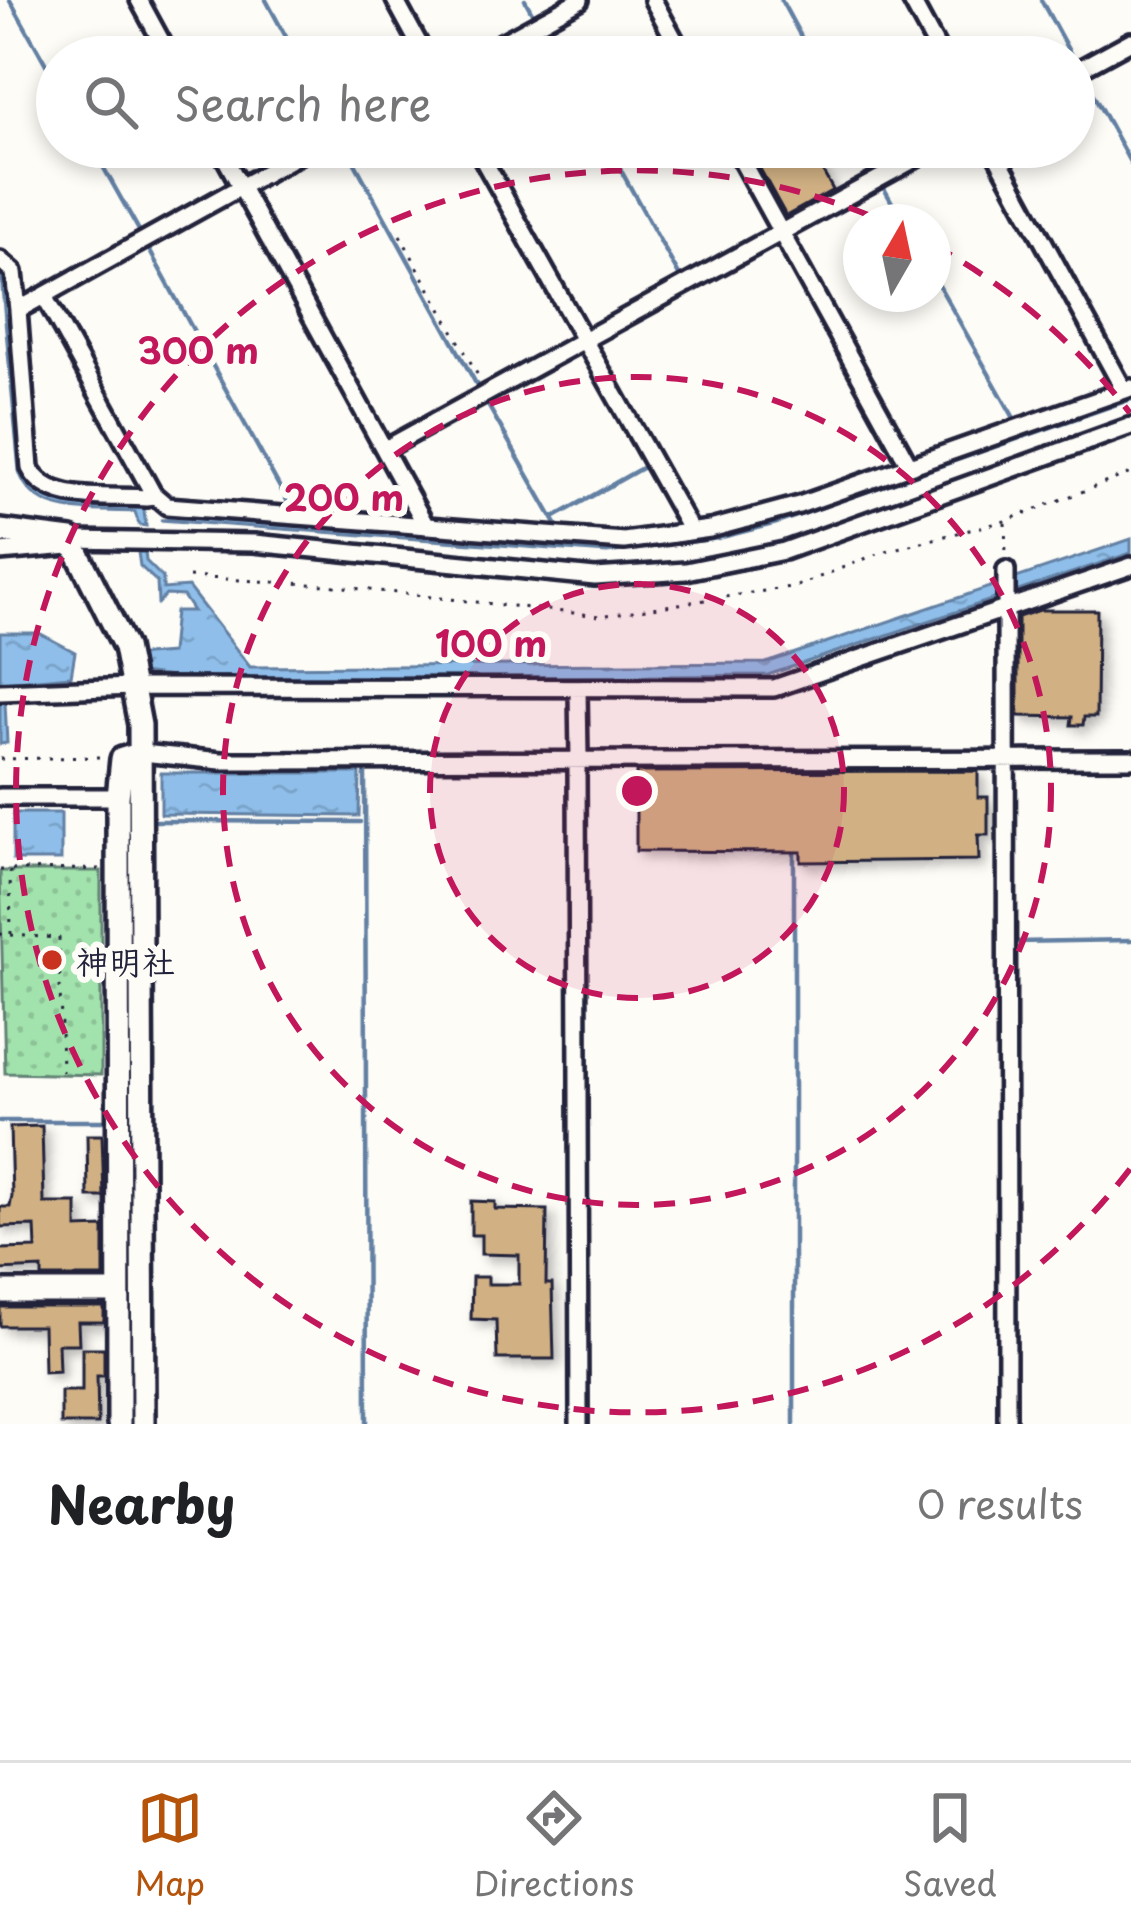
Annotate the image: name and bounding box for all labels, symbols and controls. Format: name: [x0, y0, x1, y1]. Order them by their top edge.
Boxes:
search box: [36, 36, 1095, 168]
text: Search here: [174, 68, 431, 136]
icon: search: [78, 69, 144, 135]
north arrow: [843, 204, 951, 312]
text: 300 m: [137, 322, 259, 376]
text: 200 m: [284, 469, 404, 523]
text: 100 m: [435, 615, 547, 669]
centre of rings: [616, 770, 658, 812]
place label: 神明社: [76, 935, 175, 985]
marker: 神明社: [39, 947, 65, 973]
text: Nearby: [48, 1464, 235, 1541]
text: 0 results: [917, 1473, 1083, 1532]
tab: Map: [134, 1785, 205, 1907]
tab: Directions: [474, 1785, 634, 1907]
tab: Saved: [903, 1785, 997, 1907]

